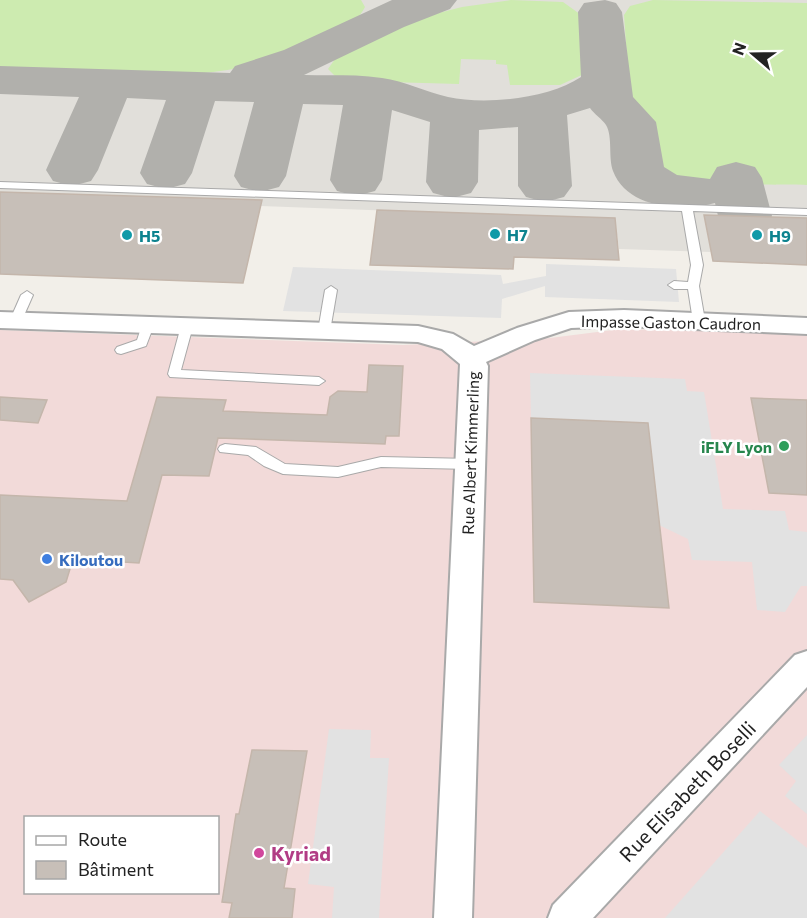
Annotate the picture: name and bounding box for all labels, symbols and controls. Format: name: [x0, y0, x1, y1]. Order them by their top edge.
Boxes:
north arrow: [723, 24, 783, 84]
text: N: [727, 40, 749, 58]
place label: H7: [507, 225, 528, 244]
place label: H5: [139, 226, 160, 245]
place label: H9: [769, 226, 791, 245]
marker: H7: [488, 227, 502, 241]
marker: H5: [120, 228, 134, 242]
marker: H9: [750, 228, 764, 242]
street label: Impasse Gaston Caudron: [581, 311, 761, 333]
street label: Rue Albert Kimmerling: [458, 371, 482, 535]
place label: iFLY Lyon: [701, 437, 772, 456]
marker: iFLY Lyon: [777, 439, 791, 453]
place label: Kiloutou: [59, 550, 123, 569]
marker: Kiloutou: [40, 552, 54, 566]
street label: Rue Elisabeth Boselli: [614, 716, 760, 866]
legend: [24, 816, 219, 894]
text: Route: [78, 828, 127, 850]
place label: Kyriad: [271, 841, 331, 865]
marker: Kyriad: [252, 846, 266, 860]
text: Bâtiment: [78, 858, 154, 880]

